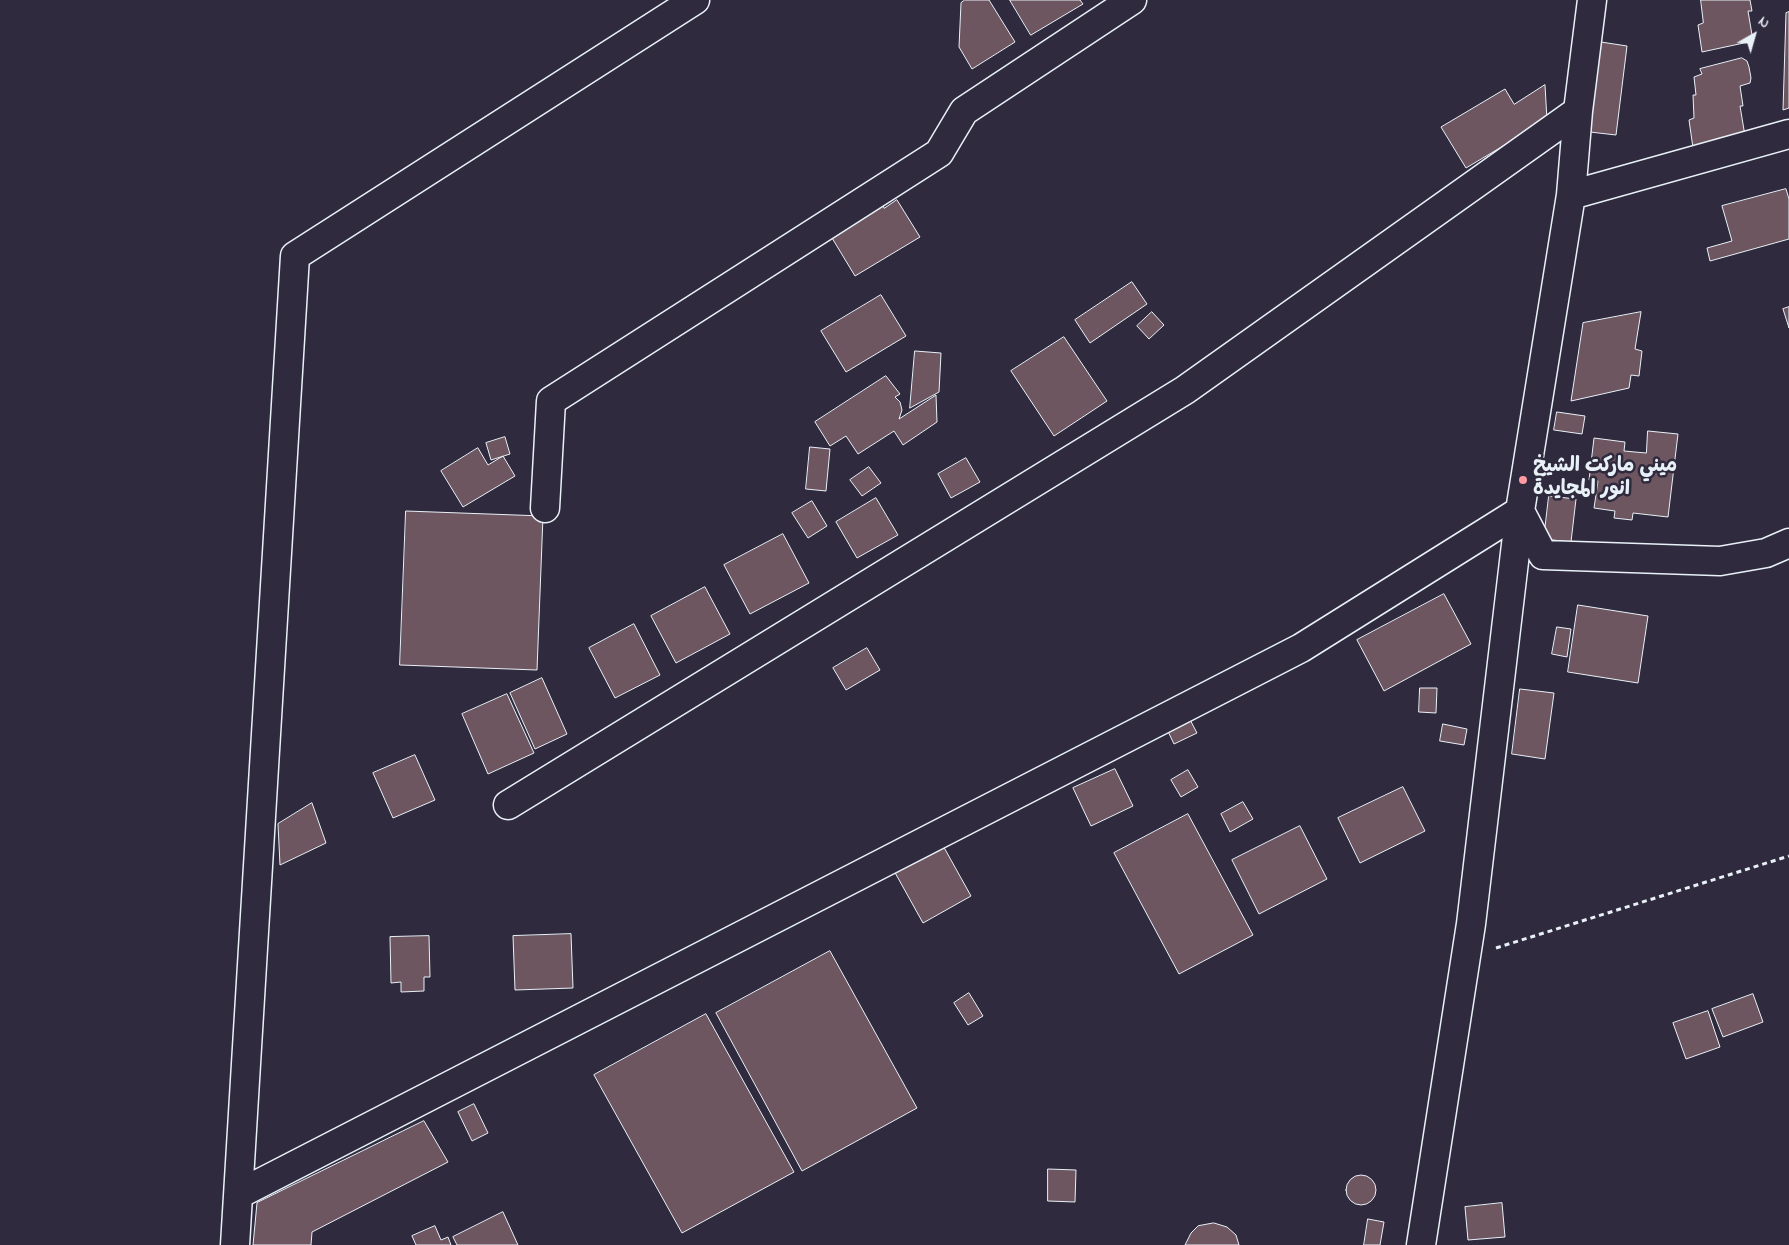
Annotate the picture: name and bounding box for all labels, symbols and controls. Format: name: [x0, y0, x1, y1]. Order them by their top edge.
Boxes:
north arrow: [1729, 10, 1779, 60]
text: N: [1753, 12, 1774, 34]
place label: ميني ماركت الشيخ انور المجايدة: [1533, 456, 1677, 503]
marker: ميني ماركت الشيخ انور المجايدة: [1517, 474, 1529, 486]

